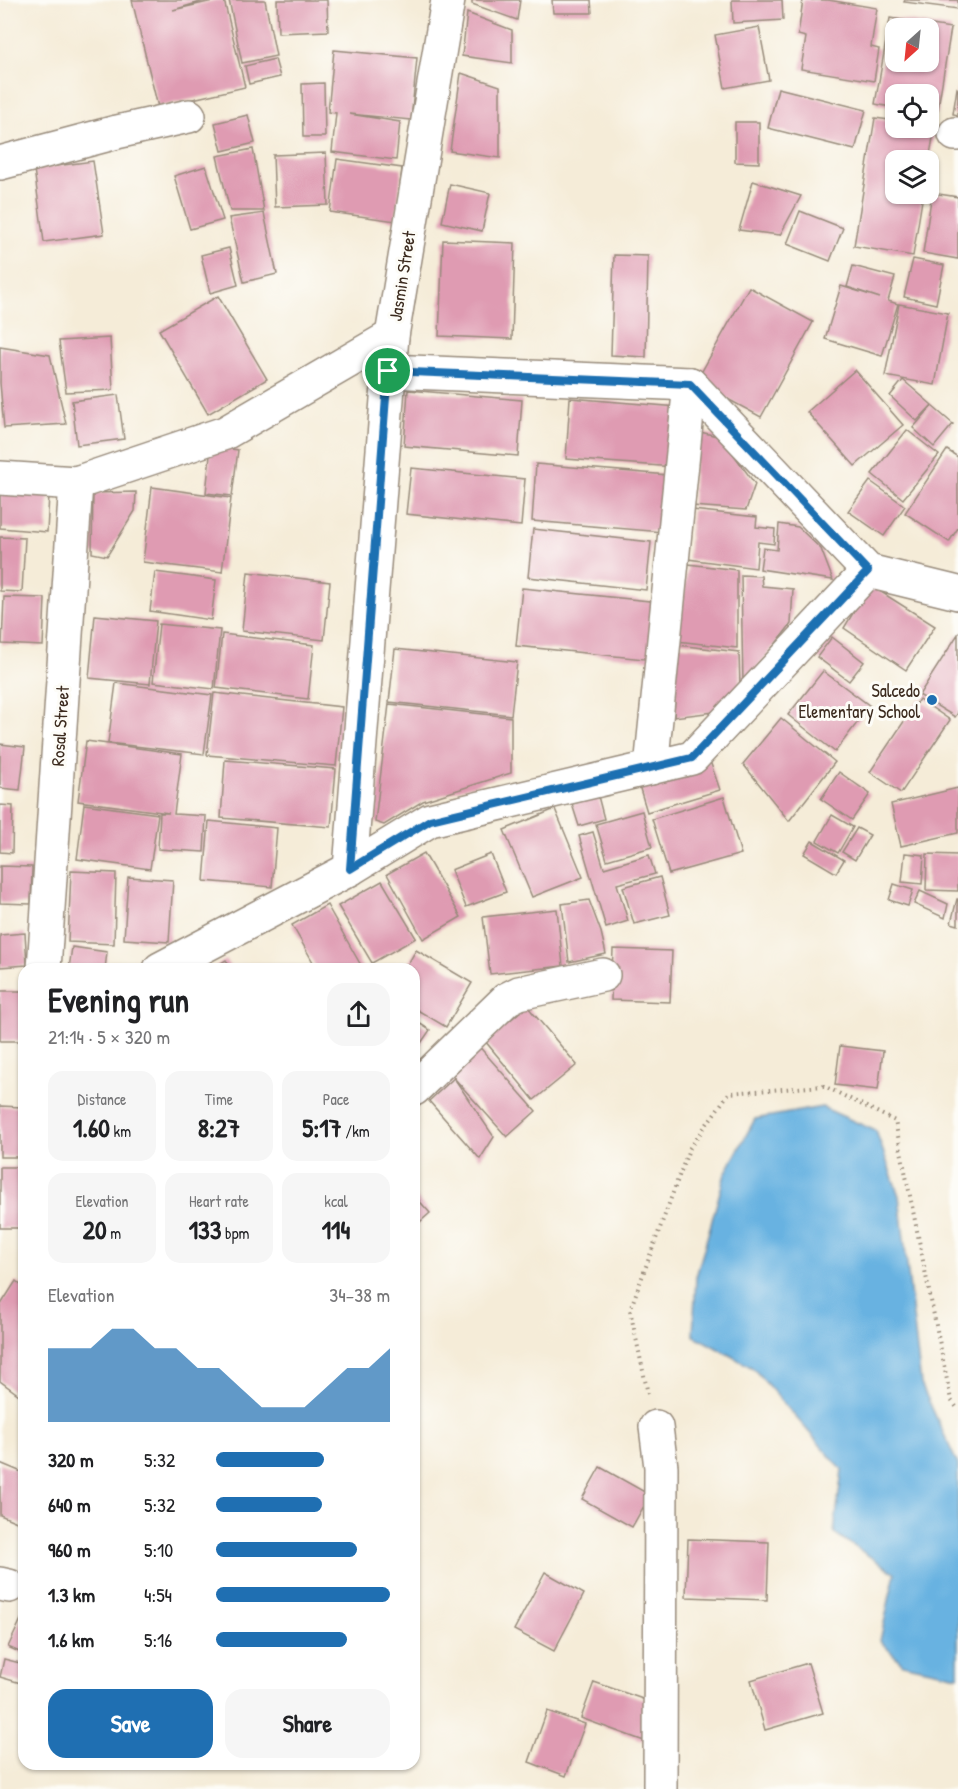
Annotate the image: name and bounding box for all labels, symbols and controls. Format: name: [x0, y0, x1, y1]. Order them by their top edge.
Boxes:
north arrow: [885, 18, 939, 72]
map controls: [885, 18, 939, 204]
button: locate: [885, 84, 939, 138]
button: layers: [885, 150, 939, 204]
street label: Jasmin Street: [383, 228, 422, 323]
pin: [362, 345, 413, 396]
icon: arrive: [371, 354, 404, 387]
place label: Salcedo Elementary School: [799, 678, 920, 724]
street label: Rosal Street: [45, 684, 75, 767]
marker: Salcedo Elementary School: [925, 693, 939, 707]
text: Evening run: [48, 978, 189, 1022]
button: share: [327, 983, 390, 1046]
text: 21:14 · 5 × 320 m: [48, 1023, 170, 1050]
text: Distance: [78, 1088, 126, 1110]
text: Time: [205, 1088, 233, 1110]
text: Pace: [323, 1088, 349, 1110]
text: 1.60: [73, 1110, 110, 1145]
text: 8:27: [198, 1110, 240, 1145]
text: 5:17: [302, 1110, 342, 1145]
text: km: [110, 1120, 131, 1142]
text: /km: [342, 1120, 370, 1142]
text: Elevation: [75, 1190, 129, 1212]
text: Heart rate: [189, 1190, 249, 1212]
text: kcal: [324, 1190, 348, 1212]
text: 20: [83, 1212, 107, 1247]
text: 133: [189, 1212, 221, 1247]
text: 114: [322, 1212, 350, 1247]
text: m: [107, 1222, 121, 1244]
text: bpm: [221, 1222, 249, 1244]
text: Elevation: [48, 1281, 114, 1308]
text: 34–38 m: [329, 1281, 390, 1308]
text: 320 m: [48, 1446, 93, 1473]
text: 5:32: [144, 1446, 175, 1473]
text: 640 m: [48, 1491, 91, 1518]
text: 5:32: [144, 1491, 175, 1518]
text: 960 m: [48, 1536, 90, 1563]
text: 5:10: [144, 1536, 173, 1563]
text: 1.3 km: [48, 1581, 95, 1608]
text: 4:54: [144, 1581, 172, 1608]
text: 1.6 km: [48, 1626, 94, 1653]
text: 5:16: [144, 1626, 172, 1653]
button: Save: [48, 1689, 213, 1758]
button: Share: [225, 1689, 390, 1758]

